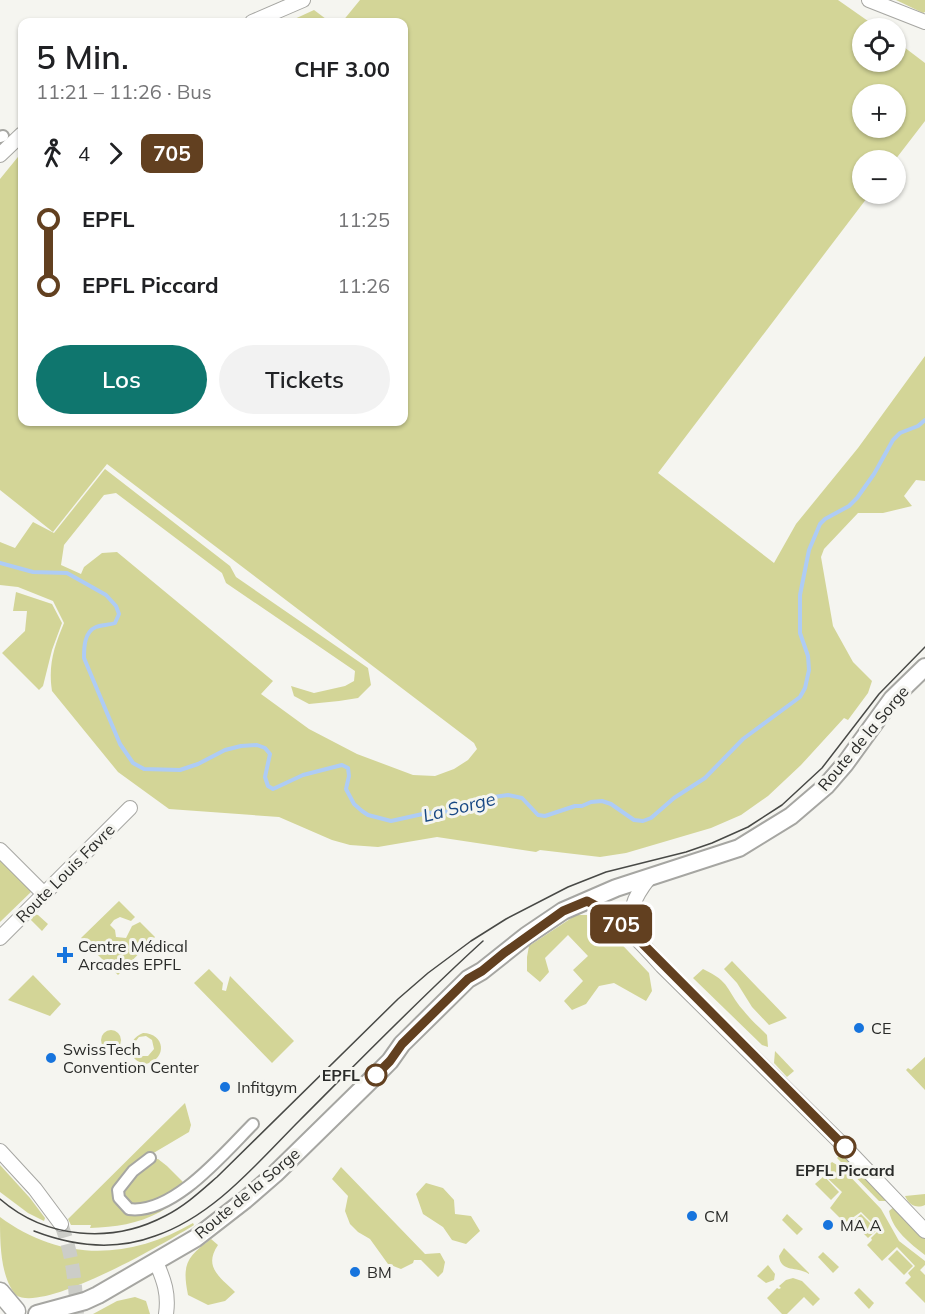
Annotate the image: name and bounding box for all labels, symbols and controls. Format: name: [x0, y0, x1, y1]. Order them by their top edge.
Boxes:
map controls: [852, 18, 906, 204]
button: locate: [852, 18, 906, 72]
text: 5 Min.: [36, 36, 129, 77]
text: CHF 3.00: [294, 55, 390, 83]
text: 11:21 – 11:26 · Bus: [36, 79, 212, 104]
button: +: [852, 84, 906, 138]
icon: walk: [36, 137, 69, 170]
icon: forward: [99, 137, 132, 170]
text: 705: [153, 140, 191, 166]
text: 4: [78, 141, 90, 166]
button: −: [852, 150, 906, 204]
text: EPFL: [82, 205, 135, 233]
text: 11:25: [337, 207, 390, 232]
text: EPFL Piccard: [82, 271, 219, 299]
text: 11:26: [337, 273, 390, 298]
button: Los: [36, 345, 207, 414]
button: Tickets: [219, 345, 390, 414]
street label: Route de la Sorge: [813, 681, 913, 795]
water label: La Sorge: [420, 787, 498, 827]
street label: Route Louis Favre: [11, 819, 119, 927]
line badge: 705: [586, 904, 656, 944]
text: 705: [602, 911, 640, 937]
place label: Centre Médical Arcades EPFL: [78, 936, 188, 974]
marker: Centre Médical Arcades EPFL: [56, 946, 74, 964]
place label: CE: [871, 1018, 891, 1038]
marker: CE: [852, 1021, 866, 1035]
place label: SwissTech Convention Center: [63, 1039, 199, 1077]
marker: SwissTech Convention Center: [44, 1051, 58, 1065]
marker: EPFL: [365, 1064, 387, 1086]
place label: EPFL: [322, 1065, 360, 1085]
place label: Infitgym: [237, 1077, 297, 1097]
marker: Infitgym: [218, 1080, 232, 1094]
marker: EPFL Piccard: [834, 1136, 856, 1158]
street label: Route de la Sorge: [190, 1143, 304, 1243]
place label: EPFL Piccard: [795, 1160, 895, 1180]
place label: CM: [704, 1206, 729, 1226]
marker: CM: [685, 1209, 699, 1223]
place label: MA A: [840, 1215, 882, 1235]
marker: MA A: [821, 1218, 835, 1232]
place label: BM: [367, 1262, 392, 1282]
marker: BM: [348, 1265, 362, 1279]

